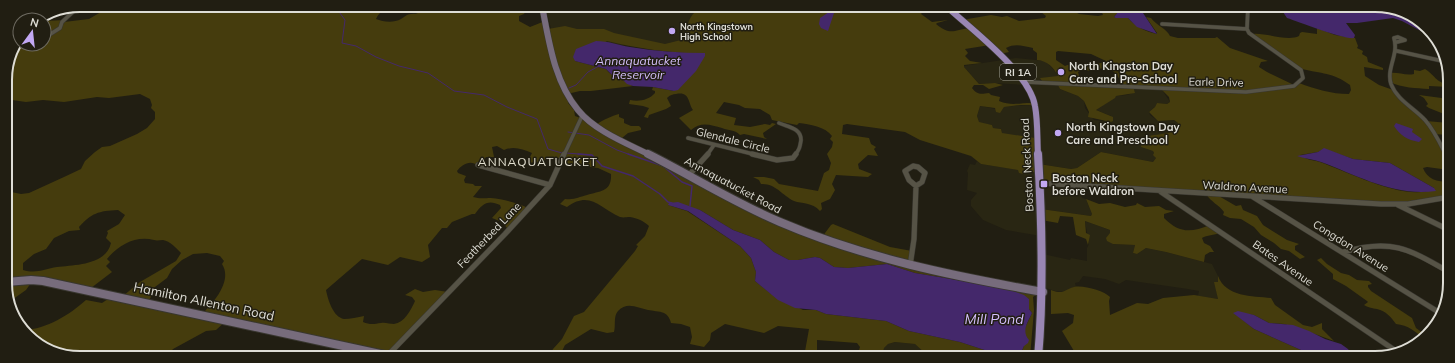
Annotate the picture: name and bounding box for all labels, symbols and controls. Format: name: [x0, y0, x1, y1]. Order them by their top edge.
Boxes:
north arrow: [12, 12, 52, 52]
text: N: [29, 15, 40, 30]
place label: North Kingstown High School: [680, 21, 753, 42]
marker: North Kingstown High School: [667, 26, 677, 36]
water label: Annaquatucket Reservoir: [594, 53, 681, 82]
place label: North Kingston Day Care and Pre-School: [1069, 59, 1177, 86]
road number: RI 1A: [1000, 64, 1036, 80]
marker: North Kingston Day Care and Pre-School: [1056, 67, 1066, 77]
street label: Earle Drive: [1188, 75, 1244, 89]
street label: Boston Neck Road: [1018, 118, 1036, 212]
place label: North Kingstown Day Care and Preschool: [1066, 120, 1179, 147]
street label: Glendale Circle: [694, 124, 772, 156]
marker: North Kingstown Day Care and Preschool: [1053, 128, 1063, 138]
street label: Annaquatucket Road: [682, 153, 784, 217]
district label: ANNAQUATUCKET: [478, 154, 598, 169]
place label: Boston Neck before Waldron: [1052, 171, 1134, 198]
street label: Waldron Avenue: [1202, 178, 1288, 196]
marker: Boston Neck before Waldron: [1039, 179, 1049, 189]
street label: Featherbed Lane: [454, 199, 524, 271]
street label: Congdon Avenue: [1310, 217, 1392, 275]
street label: Bates Avenue: [1250, 237, 1316, 289]
street label: Hamilton Allenton Road: [132, 278, 276, 324]
water label: Mill Pond: [964, 310, 1024, 328]

